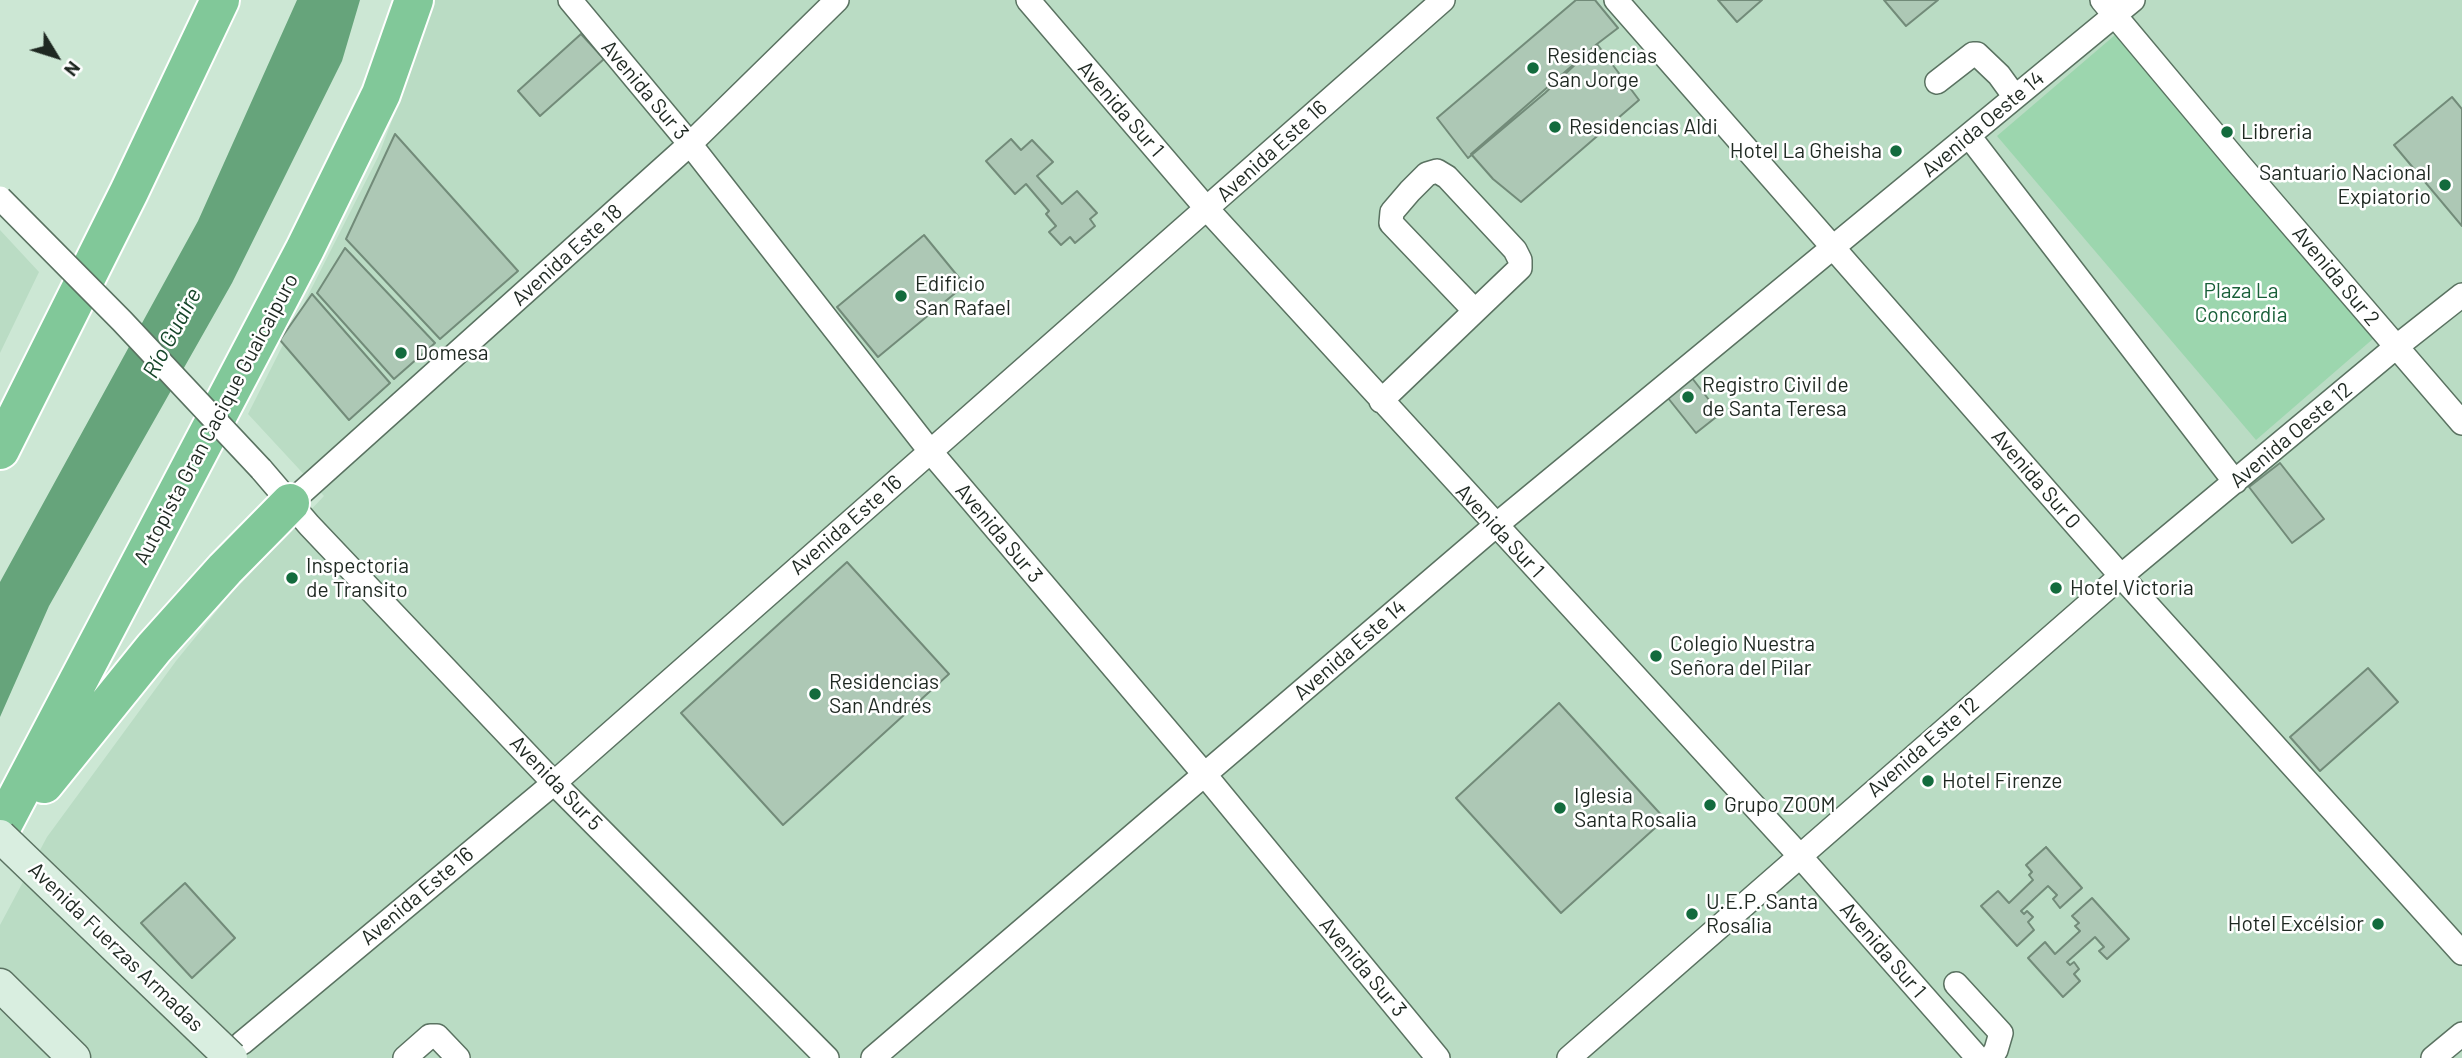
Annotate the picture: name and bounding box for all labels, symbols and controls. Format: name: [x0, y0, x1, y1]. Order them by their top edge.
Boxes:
north arrow: [21, 21, 91, 91]
street label: Avenida Sur 3: [596, 35, 694, 145]
place label: Residencias San Jorge: [1547, 43, 1657, 93]
street label: Avenida Sur 1: [1073, 56, 1169, 162]
text: N: [60, 57, 86, 81]
marker: Residencias San Jorge: [1525, 60, 1541, 76]
street label: Avenida Oeste 14: [1917, 66, 2049, 182]
street label: Avenida Este 16: [1212, 95, 1332, 207]
place label: Residencias Aldi: [1569, 114, 1718, 140]
marker: Residencias Aldi: [1547, 119, 1563, 135]
place label: Libreria: [2241, 119, 2312, 145]
marker: Libreria: [2219, 124, 2235, 140]
place label: Hotel La Gheisha: [1730, 138, 1882, 164]
marker: Hotel La Gheisha: [1888, 143, 1904, 159]
place label: Santuario Nacional Expiatorio: [2259, 160, 2431, 210]
marker: Santuario Nacional Expiatorio: [2437, 177, 2453, 193]
street label: Avenida Este 18: [507, 199, 627, 311]
street label: Avenida Sur 2: [2287, 221, 2385, 331]
street label: Autopista Gran Cacique Guaicaipuro: [128, 269, 304, 569]
place label: Edificio San Rafael: [915, 271, 1011, 321]
park label: Plaza La Concordia: [2195, 278, 2287, 328]
water label: Río Guaire: [137, 283, 207, 383]
marker: Edificio San Rafael: [893, 288, 909, 304]
place label: Domesa: [415, 340, 488, 366]
marker: Domesa: [393, 345, 409, 361]
place label: Registro Civil de de Santa Teresa: [1702, 372, 1849, 422]
street label: Avenida Oeste 12: [2225, 377, 2357, 493]
marker: Registro Civil de de Santa Teresa: [1680, 389, 1696, 405]
street label: Avenida Sur 0: [1986, 424, 2086, 534]
street label: Avenida Este 16: [785, 470, 907, 580]
street label: Avenida Sur 3: [950, 478, 1048, 588]
street label: Avenida Sur 1: [1450, 479, 1550, 583]
place label: Inspectoria de Transito: [306, 553, 409, 603]
marker: Inspectoria de Transito: [284, 570, 300, 586]
place label: Hotel Victoria: [2070, 575, 2194, 601]
marker: Hotel Victoria: [2048, 580, 2064, 596]
street label: Avenida Este 14: [1289, 594, 1411, 706]
place label: Colegio Nuestra Señora del Pilar: [1670, 631, 1815, 681]
marker: Colegio Nuestra Señora del Pilar: [1648, 648, 1664, 664]
place label: Residencias San Andrés: [829, 669, 939, 719]
marker: Residencias San Andrés: [807, 686, 823, 702]
street label: Avenida Este 12: [1862, 692, 1984, 802]
street label: Avenida Sur 5: [504, 730, 608, 836]
place label: Hotel Firenze: [1942, 768, 2062, 794]
marker: Hotel Firenze: [1920, 773, 1936, 789]
place label: Iglesia Santa Rosalia: [1574, 783, 1697, 833]
place label: Grupo ZOOM: [1724, 792, 1836, 818]
marker: Grupo ZOOM: [1702, 797, 1718, 813]
marker: Iglesia Santa Rosalia: [1552, 800, 1568, 816]
street label: Avenida Este 16: [355, 841, 479, 951]
street label: Avenida Fuerzas Armadas: [23, 857, 209, 1037]
place label: U.E.P. Santa Rosalia: [1706, 889, 1818, 939]
street label: Avenida Sur 1: [1835, 897, 1931, 1003]
marker: U.E.P. Santa Rosalia: [1684, 906, 1700, 922]
place label: Hotel Excélsior: [2228, 911, 2364, 937]
street label: Avenida Sur 3: [1314, 912, 1412, 1022]
marker: Hotel Excélsior: [2370, 916, 2386, 932]

